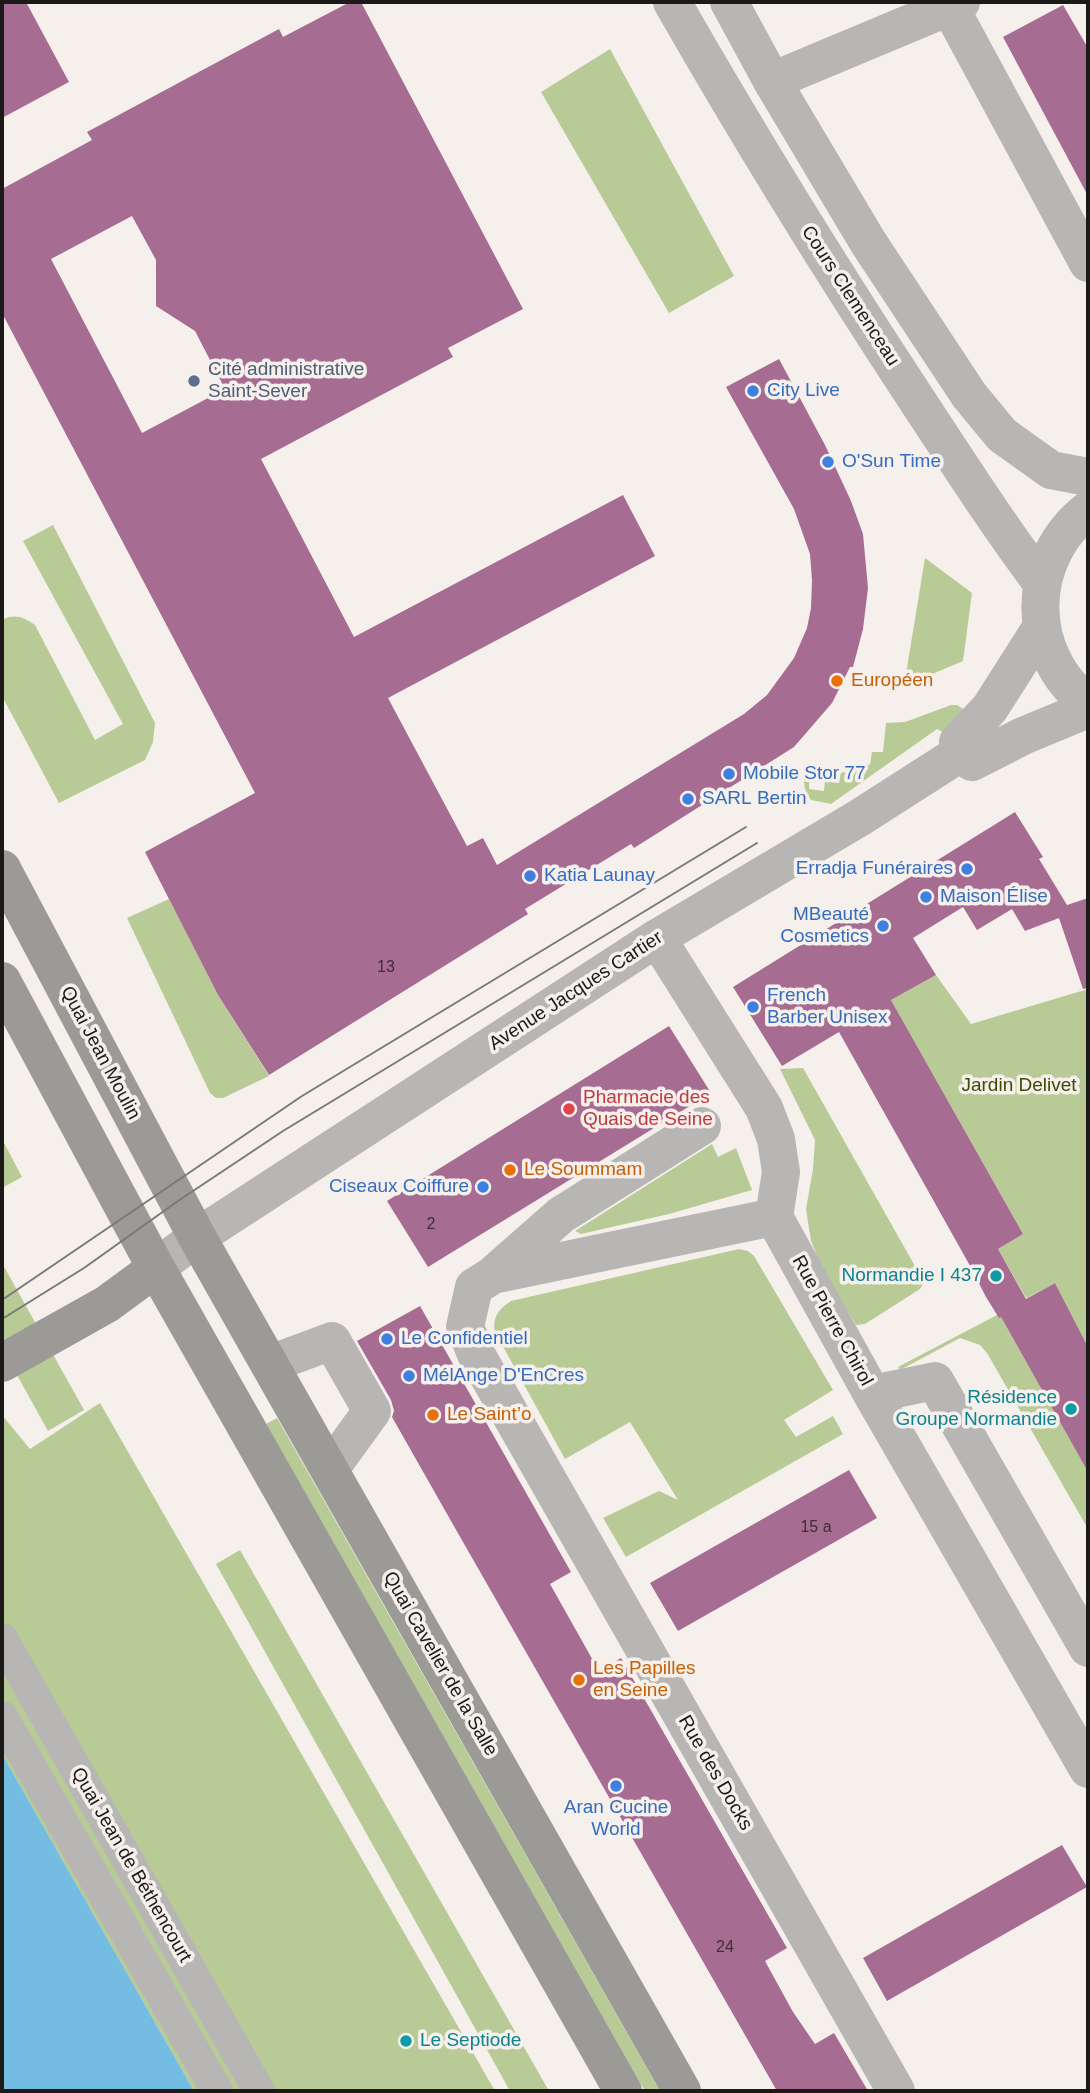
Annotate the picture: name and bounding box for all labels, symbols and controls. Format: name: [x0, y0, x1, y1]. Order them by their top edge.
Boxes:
street label: Cours Clemenceau: [796, 222, 904, 370]
place label: Cité administrative Saint-Sever: [208, 359, 364, 403]
marker: Cité administrative Saint-Sever: [186, 373, 202, 389]
place label: City Live: [767, 380, 840, 402]
marker: City Live: [745, 383, 761, 399]
place label: O'Sun Time: [842, 451, 941, 473]
marker: O'Sun Time: [820, 454, 836, 470]
place label: Européen: [851, 670, 933, 692]
marker: Européen: [829, 673, 845, 689]
place label: Mobile Stor 77: [743, 763, 866, 785]
marker: Mobile Stor 77: [721, 766, 737, 782]
place label: SARL Bertin: [702, 788, 807, 810]
marker: SARL Bertin: [680, 791, 696, 807]
place label: Erradja Funéraires: [796, 858, 953, 880]
marker: Erradja Funéraires: [959, 861, 975, 877]
place label: Katia Launay: [544, 865, 655, 887]
marker: Katia Launay: [522, 868, 538, 884]
place label: Maison Élise: [940, 886, 1048, 908]
marker: Maison Élise: [918, 889, 934, 905]
place label: MBeauté Cosmetics: [780, 904, 869, 948]
marker: MBeauté Cosmetics: [875, 918, 891, 934]
street label: Avenue Jacques Cartier: [485, 926, 667, 1056]
house number: 13: [377, 958, 395, 978]
street label: Quai Jean Moulin: [55, 982, 145, 1124]
place label: French Barber Unisex: [767, 985, 887, 1029]
marker: French Barber Unisex: [745, 999, 761, 1015]
park label: Jardin Delivet: [961, 1075, 1077, 1097]
place label: Pharmacie des Quais de Seine: [583, 1087, 713, 1131]
marker: Pharmacie des Quais de Seine: [561, 1101, 577, 1117]
place label: Le Soummam: [524, 1159, 642, 1181]
marker: Le Soummam: [502, 1162, 518, 1178]
place label: Ciseaux Coiffure: [329, 1176, 469, 1198]
marker: Ciseaux Coiffure: [475, 1179, 491, 1195]
house number: 2: [427, 1215, 435, 1235]
street label: Rue Pierre Chirol: [787, 1252, 877, 1390]
place label: Normandie I 437: [842, 1265, 982, 1287]
marker: Normandie I 437: [988, 1268, 1004, 1284]
place label: Le Confidentiel: [401, 1328, 528, 1350]
marker: Le Confidentiel: [379, 1331, 395, 1347]
place label: MélAnge D'EnCres: [423, 1365, 584, 1387]
marker: MélAnge D'EnCres: [401, 1368, 417, 1384]
place label: Résidence Groupe Normandie: [895, 1387, 1057, 1431]
marker: Résidence Groupe Normandie: [1063, 1401, 1079, 1417]
place label: Le Saint’o: [447, 1404, 532, 1426]
marker: Le Saint’o: [425, 1407, 441, 1423]
house number: 15 a: [800, 1518, 832, 1538]
street label: Quai Cavelier de la Salle: [378, 1568, 502, 1760]
place label: Les Papilles en Seine: [593, 1658, 695, 1702]
marker: Les Papilles en Seine: [571, 1672, 587, 1688]
street label: Rue des Docks: [673, 1712, 757, 1834]
street label: Quai Jean de Béthencourt: [66, 1764, 196, 1966]
marker: Aran Cucine World: [608, 1778, 624, 1794]
place label: Aran Cucine World: [564, 1797, 668, 1841]
house number: 24: [716, 1938, 734, 1958]
place label: Le Septiode: [420, 2030, 521, 2052]
marker: Le Septiode: [398, 2033, 414, 2049]

